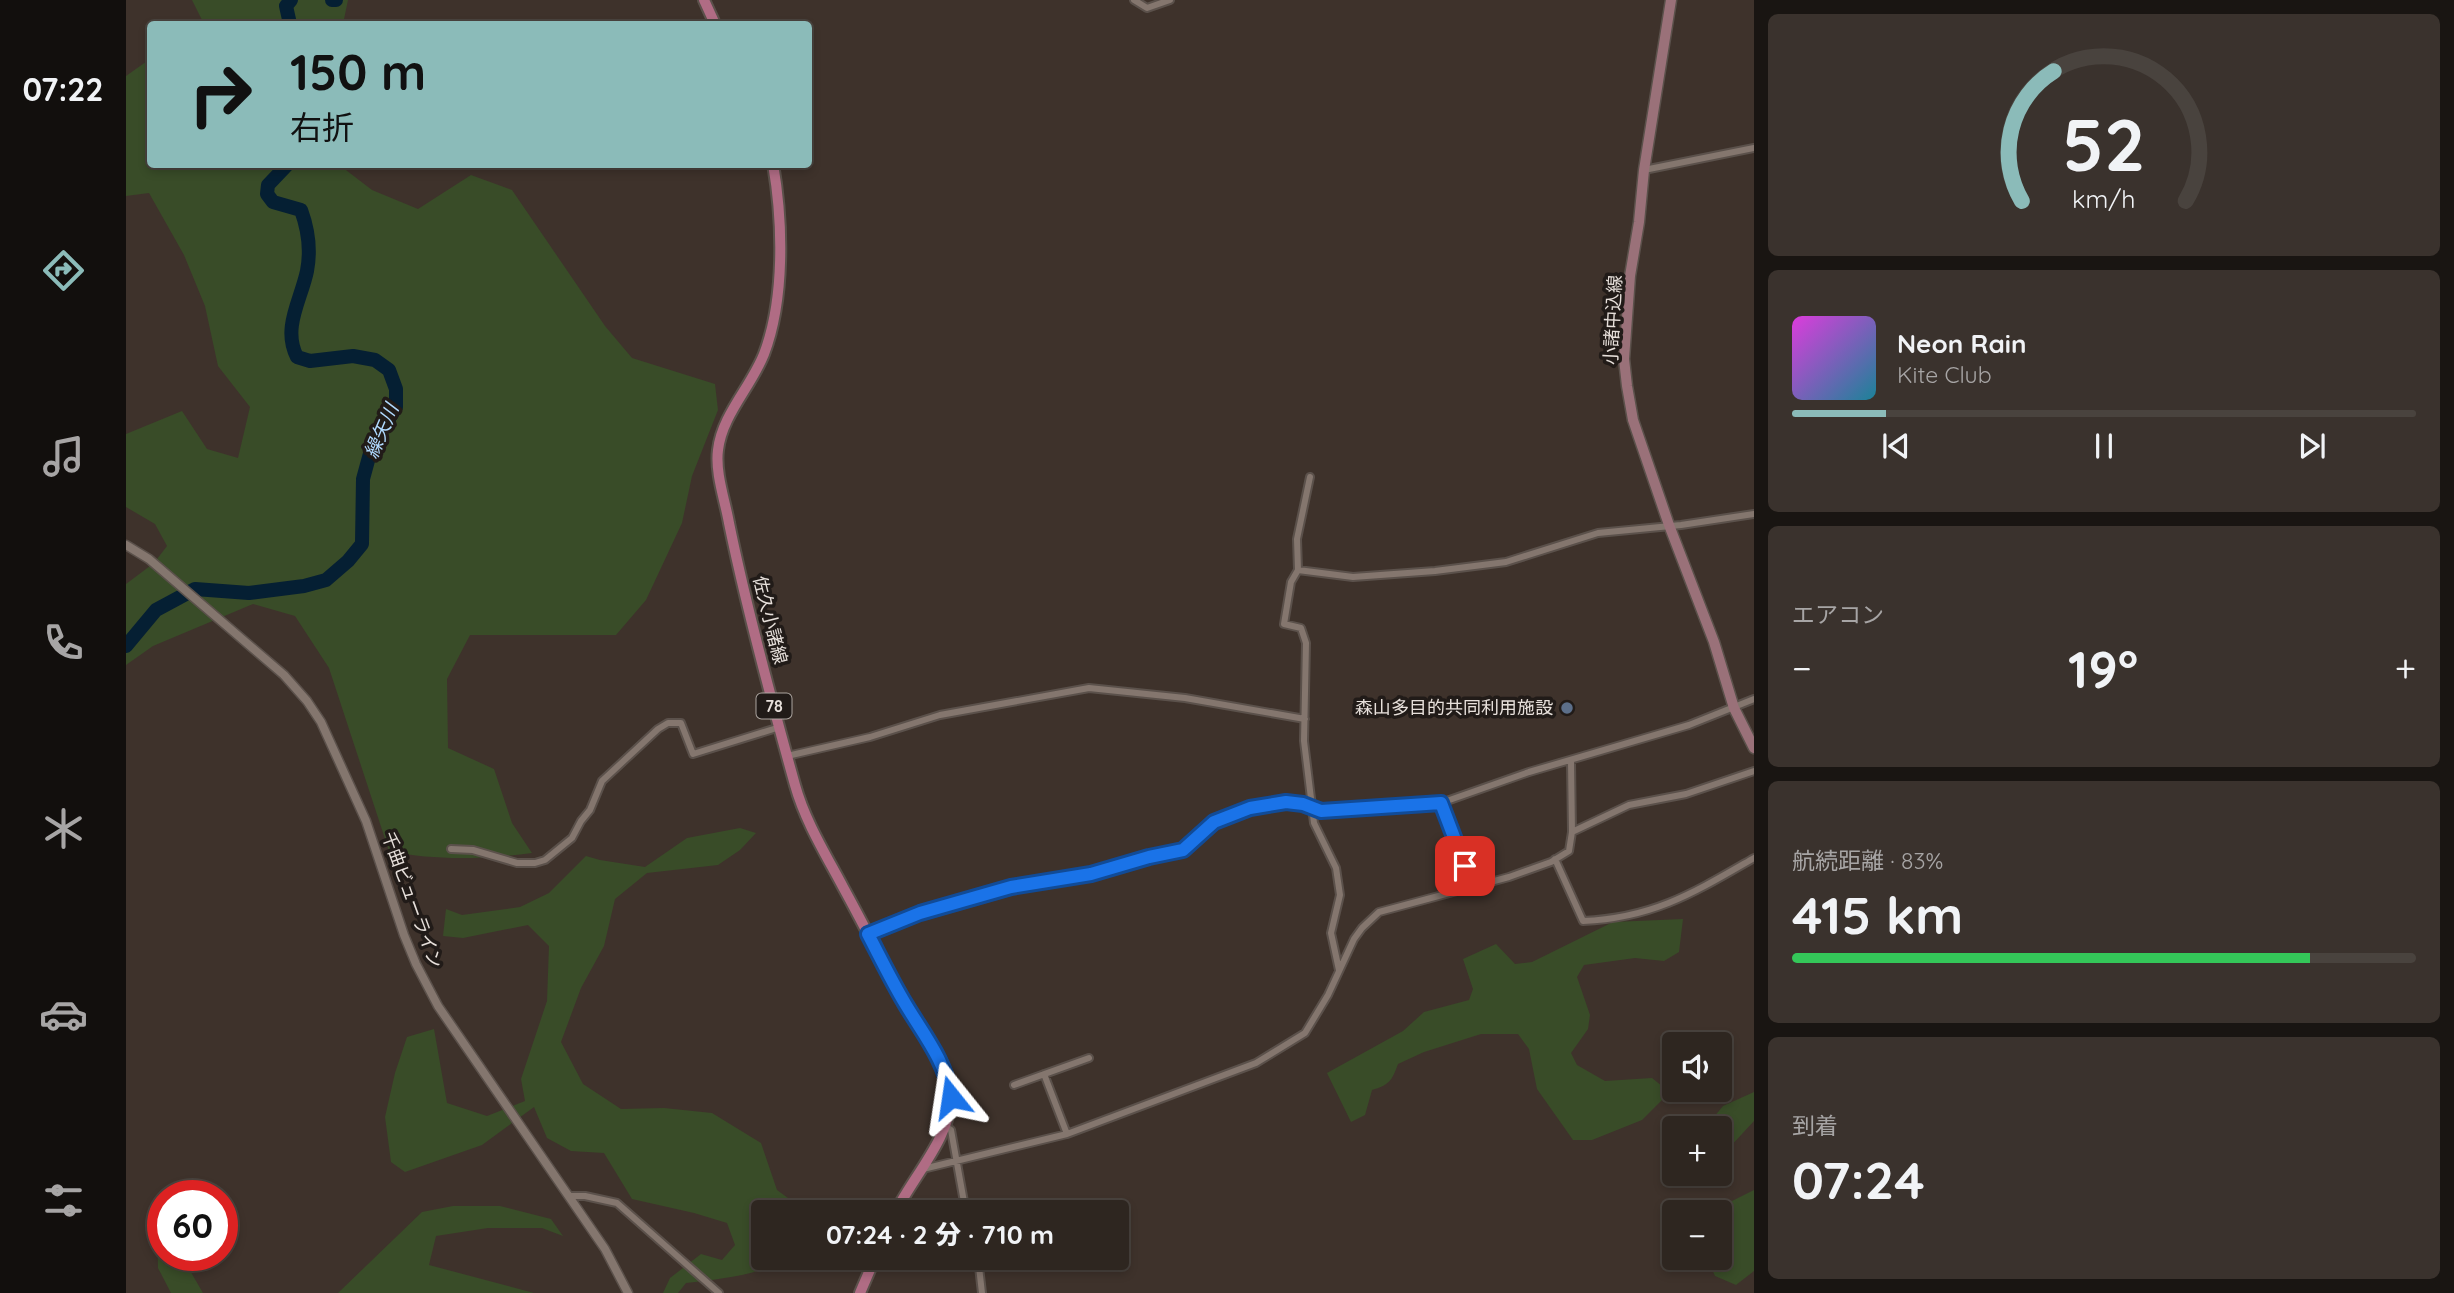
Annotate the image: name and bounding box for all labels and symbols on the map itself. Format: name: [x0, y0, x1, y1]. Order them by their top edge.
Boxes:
street label: 小諸中込線: [1599, 274, 1626, 366]
water label: 繰矢川: [359, 398, 404, 462]
street label: 佐久小諸線: [748, 573, 793, 666]
road number: 78: [756, 694, 792, 719]
place label: 森山多目的共同利用施設: [1355, 696, 1553, 719]
marker: 森山多目的共同利用施設: [1559, 700, 1575, 716]
street label: 千曲ビューライン: [377, 828, 448, 971]
pin: [1435, 836, 1495, 896]
position arrow: [914, 1060, 988, 1134]
speed limit sign: 60: [147, 1180, 238, 1271]

